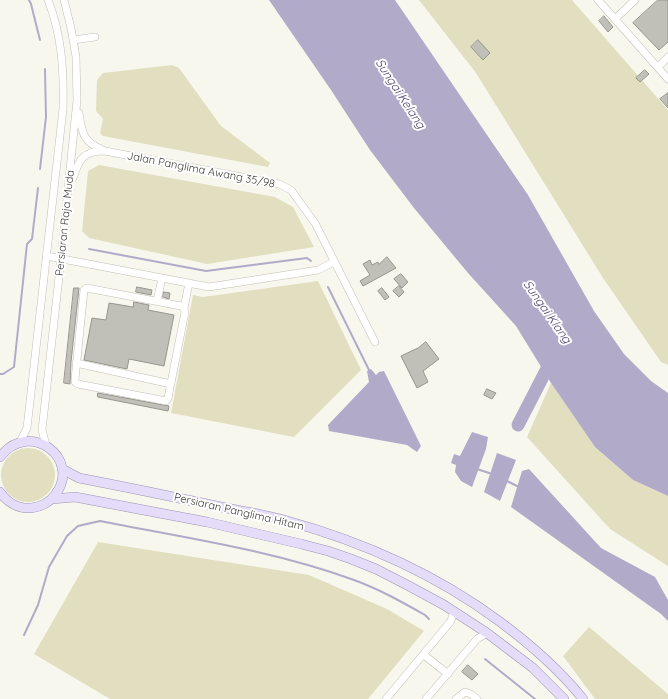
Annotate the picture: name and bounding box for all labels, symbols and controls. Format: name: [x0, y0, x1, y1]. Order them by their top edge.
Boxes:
water label: Sungai Kelang: [372, 56, 428, 132]
street label: Jalan Panglima Awang 35/98: [126, 149, 276, 191]
street label: Persiaran Raja Muda: [53, 169, 77, 277]
water label: Sungai Klang: [520, 278, 574, 346]
street label: Persiaran Panglima Hitam: [173, 491, 305, 533]

